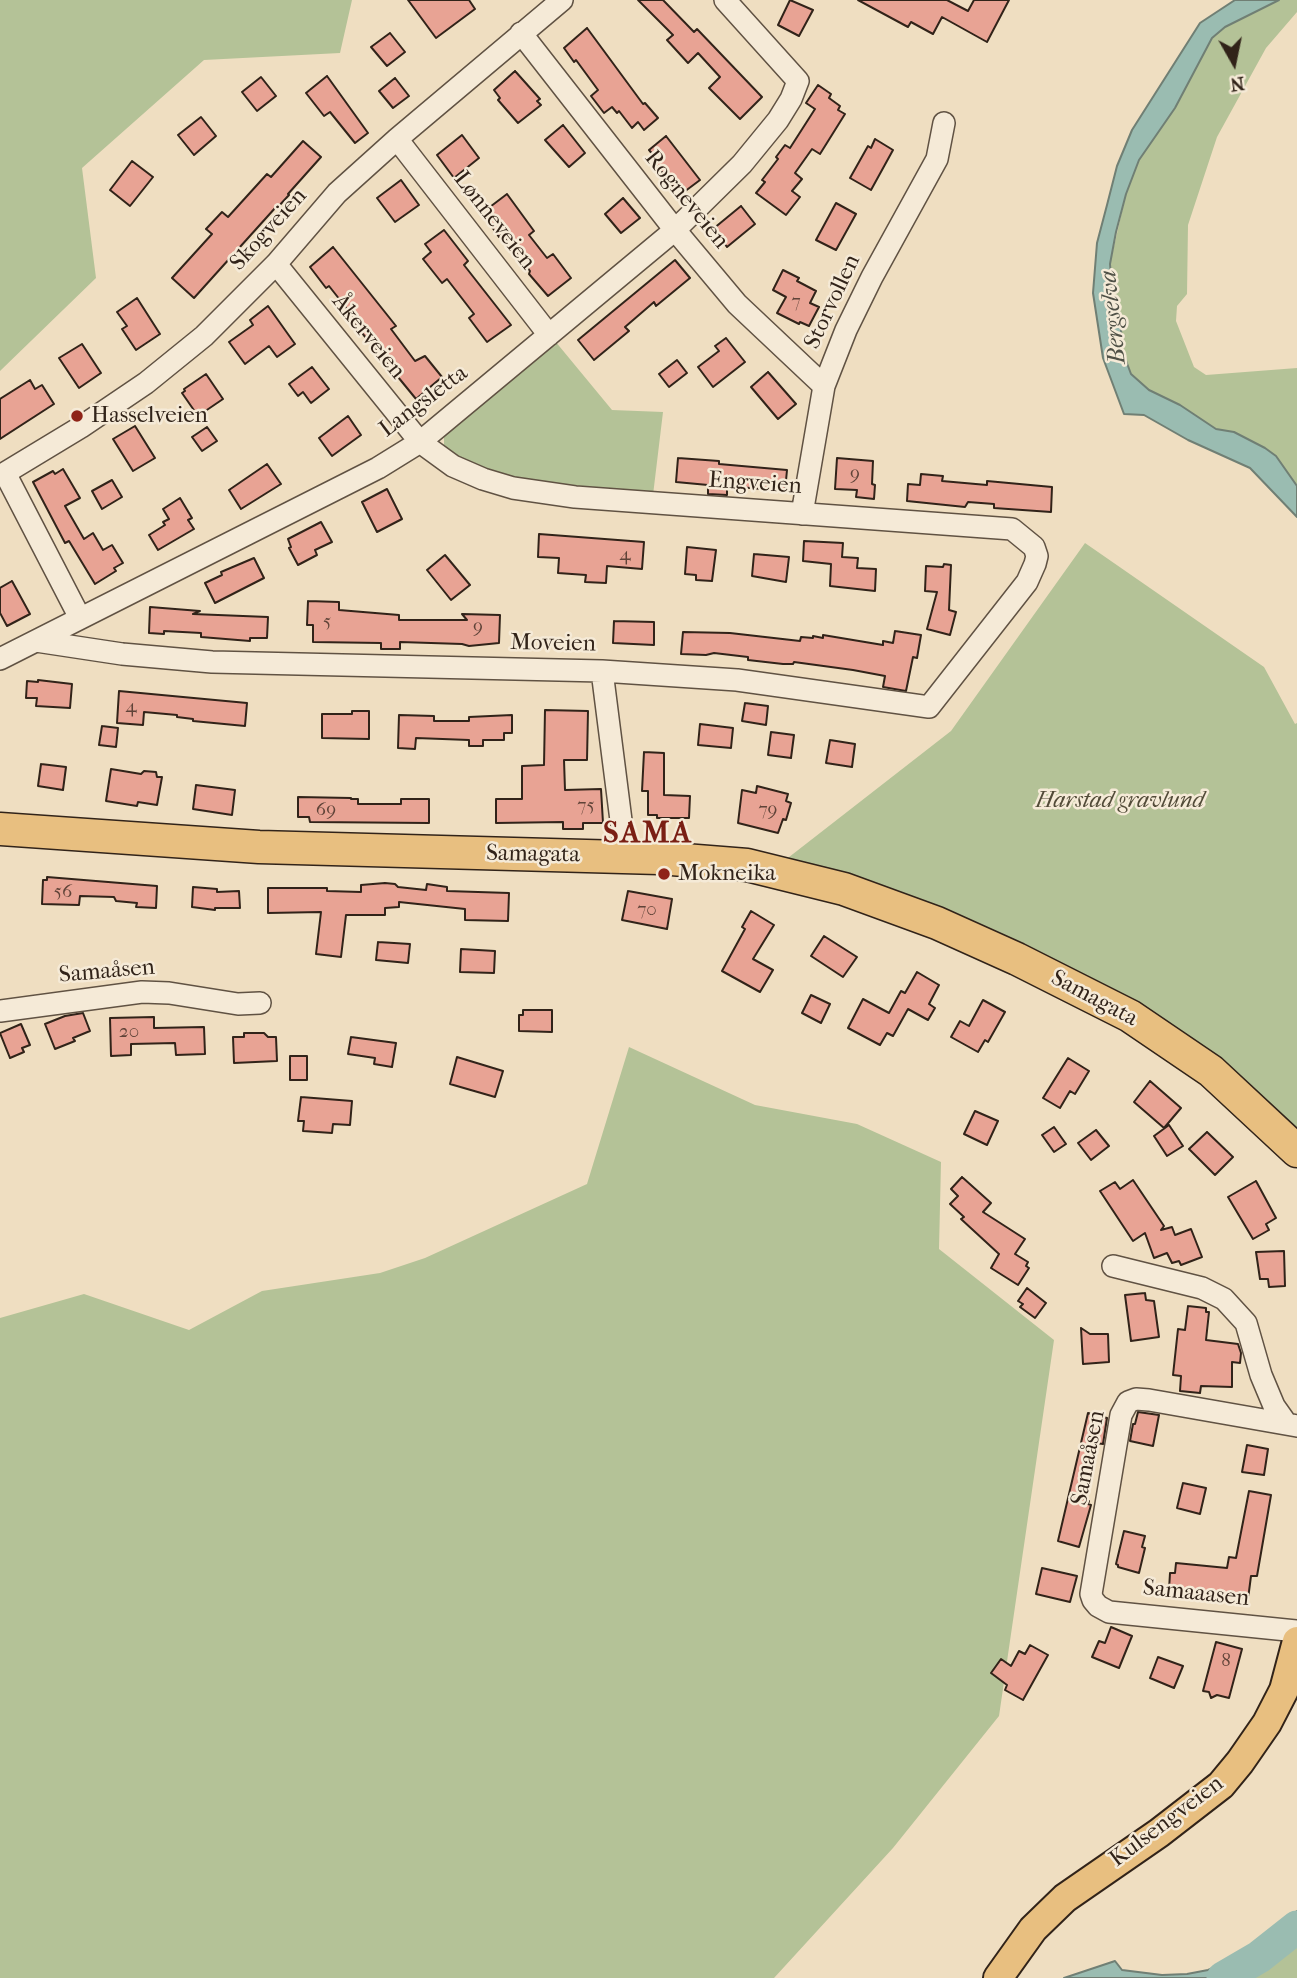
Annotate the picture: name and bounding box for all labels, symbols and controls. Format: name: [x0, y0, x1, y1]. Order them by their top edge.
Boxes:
north arrow: [1199, 28, 1269, 98]
text: N: [1228, 72, 1246, 96]
street label: Rogneveien: [638, 145, 734, 255]
street label: Lønneveien: [447, 166, 541, 276]
street label: Skogveien: [225, 183, 313, 277]
street label: Storvollen: [799, 250, 867, 354]
water label: Bergselva: [1095, 269, 1133, 365]
street label: Åkerveien: [325, 289, 411, 385]
house number: 7: [791, 291, 801, 313]
street label: Langsletta: [374, 360, 474, 444]
place label: Hasselveien: [91, 402, 208, 430]
marker: Hasselveien: [69, 408, 85, 424]
house number: 9: [850, 463, 860, 485]
street label: Engveien: [707, 467, 803, 501]
house number: 4: [619, 544, 631, 566]
house number: 5: [323, 611, 331, 633]
house number: 9: [473, 616, 483, 638]
street label: Moveien: [510, 629, 596, 659]
house number: 4: [125, 696, 137, 718]
park label: Harstad gravlund: [1036, 787, 1204, 815]
house number: 75: [577, 795, 595, 817]
house number: 69: [316, 799, 336, 821]
house number: 79: [758, 799, 778, 821]
district label: SAMA: [604, 817, 692, 853]
street label: Samagata: [486, 840, 580, 870]
place label: Mokneika: [678, 860, 776, 888]
marker: Mokneika: [656, 866, 672, 882]
house number: 56: [54, 881, 72, 903]
house number: 70: [637, 899, 657, 921]
street label: Samaåsen: [58, 954, 156, 990]
street label: Samagata: [1046, 965, 1142, 1033]
house number: 20: [119, 1021, 139, 1043]
street label: Samaåsen: [1066, 1408, 1112, 1508]
street label: Samaaasen: [1141, 1575, 1251, 1613]
house number: 8: [1221, 1650, 1231, 1672]
street label: Kulsengveien: [1105, 1770, 1229, 1874]

